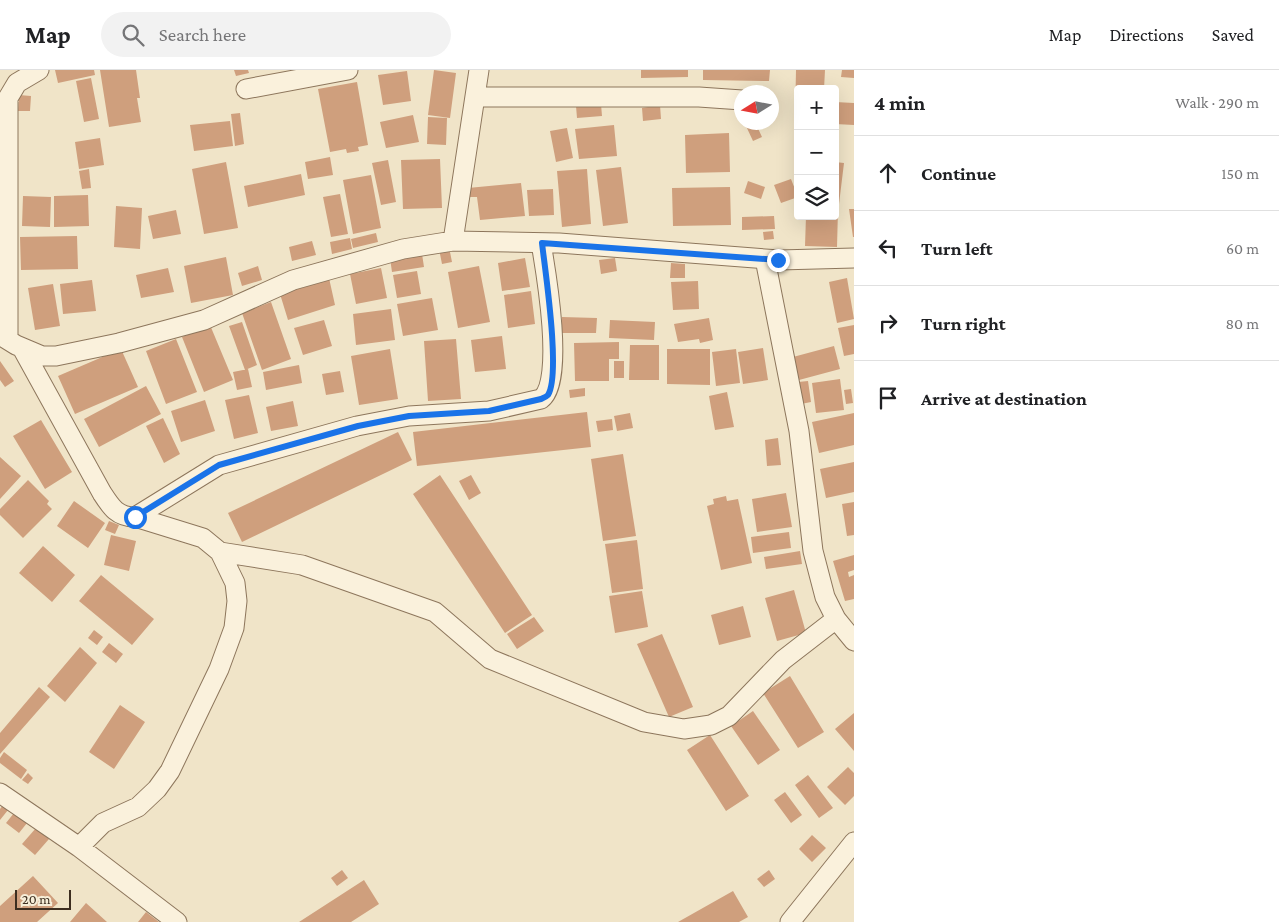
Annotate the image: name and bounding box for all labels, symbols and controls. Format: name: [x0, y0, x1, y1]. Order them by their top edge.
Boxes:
search box: [101, 12, 451, 57]
text: Map: [25, 21, 71, 48]
icon: search: [119, 21, 147, 49]
text: Search here: [159, 24, 246, 45]
text: Map: [1049, 25, 1081, 45]
text: Directions: [1109, 25, 1184, 45]
text: Saved: [1212, 25, 1254, 45]
north arrow: [734, 85, 779, 130]
map controls: [794, 85, 839, 220]
button: +: [794, 85, 839, 130]
text: 4 min: [874, 91, 925, 115]
text: Walk · 290 m: [1175, 94, 1259, 111]
button: −: [794, 130, 839, 175]
icon: ahead: [874, 159, 902, 187]
text: Continue: [921, 163, 996, 184]
text: 150 m: [1221, 165, 1259, 182]
button: layers: [794, 175, 839, 220]
icon: left: [874, 234, 902, 262]
text: Turn left: [921, 238, 993, 259]
text: 60 m: [1226, 240, 1259, 257]
route end: [767, 249, 790, 272]
icon: right: [874, 309, 902, 337]
text: Turn right: [921, 313, 1006, 334]
text: 80 m: [1225, 315, 1259, 332]
icon: arrive: [874, 384, 902, 412]
text: Arrive at destination: [921, 388, 1087, 409]
route start: [124, 506, 147, 529]
scale bar: [15, 887, 71, 910]
text: 20 m: [22, 891, 50, 907]

